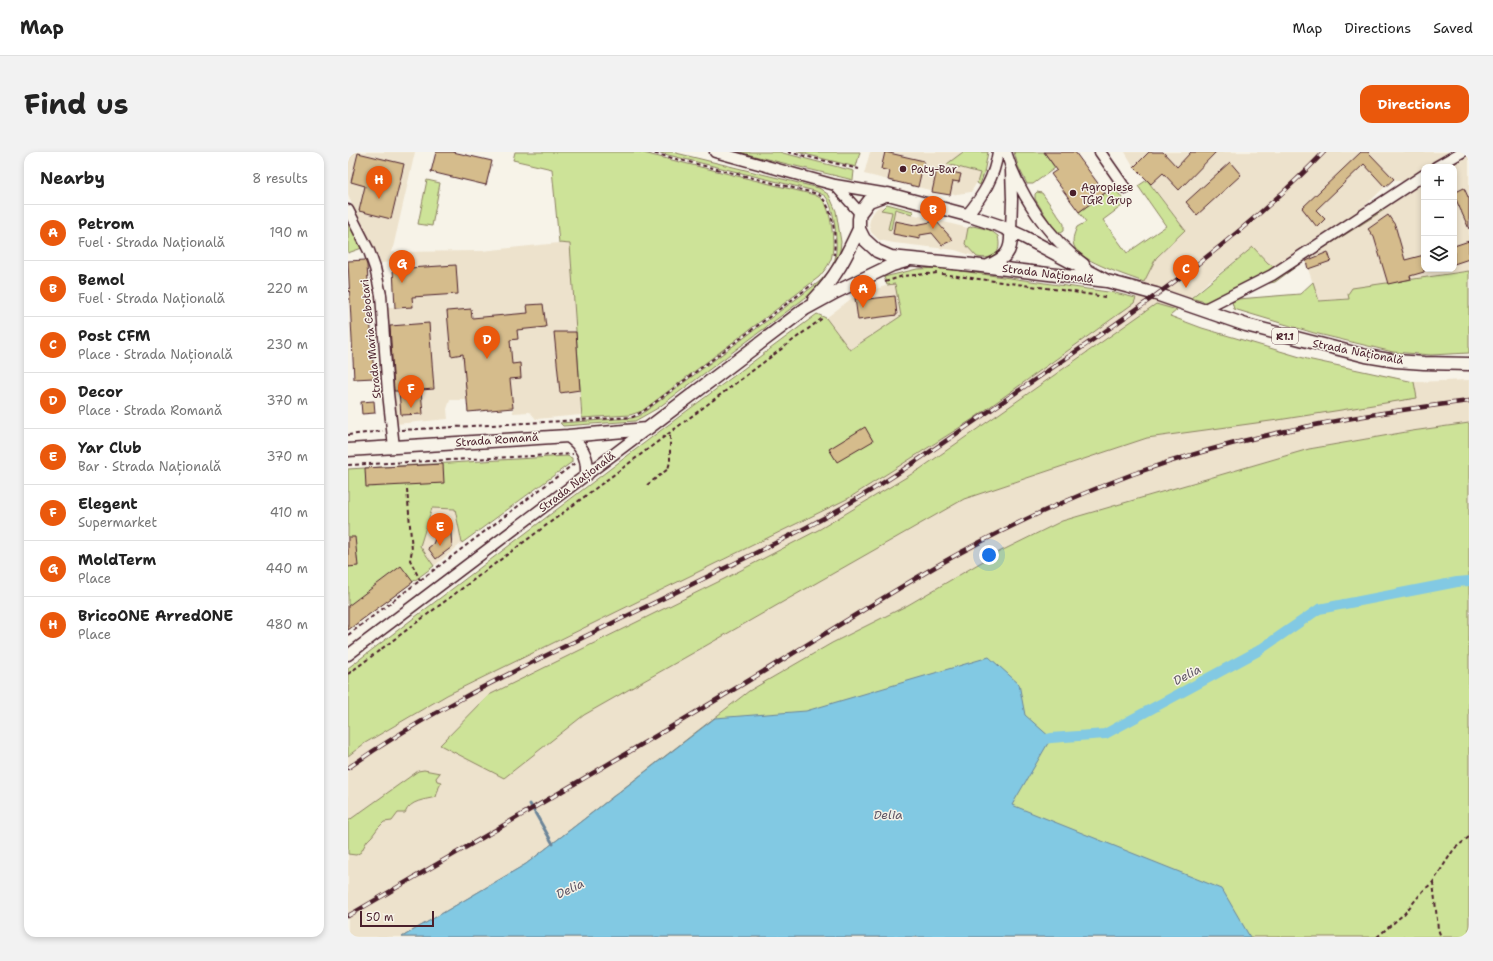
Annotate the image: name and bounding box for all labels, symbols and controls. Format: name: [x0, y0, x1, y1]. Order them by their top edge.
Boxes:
text: Map: [20, 15, 64, 40]
text: Map: [1293, 19, 1323, 37]
text: Directions: [1345, 19, 1411, 37]
text: Saved: [1433, 19, 1473, 37]
text: Find us: [24, 85, 129, 123]
button: Directions: [1360, 85, 1469, 123]
place label: Paty-Bar: [911, 162, 957, 177]
marker: Paty-Bar: [898, 164, 908, 174]
map controls: [1421, 164, 1457, 272]
button: +: [1421, 164, 1457, 200]
pin: H: [366, 166, 392, 199]
text: Nearby: [40, 167, 105, 189]
text: 8 results: [252, 170, 308, 187]
place label: Agropiese TGR Grup: [1081, 180, 1134, 208]
marker: Agropiese TGR Grup: [1068, 188, 1078, 198]
pin: B: [920, 196, 946, 229]
button: −: [1421, 200, 1457, 236]
text: Petrom: [78, 214, 134, 234]
text: A: [48, 224, 58, 241]
text: 190 m: [269, 224, 308, 241]
text: Fuel · Strada Națională: [78, 234, 225, 251]
button: layers: [1421, 236, 1457, 272]
pin: G: [389, 250, 415, 283]
pin: C: [1173, 255, 1199, 288]
street label: Strada Națională: [1001, 261, 1095, 287]
text: Bemol: [78, 270, 125, 290]
pin: A: [850, 275, 876, 308]
street label: Strada Maria Cebotari: [357, 279, 385, 399]
text: B: [49, 280, 57, 297]
text: 220 m: [266, 280, 308, 297]
text: Fuel · Strada Națională: [78, 290, 225, 307]
text: Post CFM: [78, 326, 151, 346]
pin: D: [474, 326, 500, 359]
road number: R1.1: [1272, 328, 1298, 344]
text: C: [49, 336, 57, 353]
text: 230 m: [266, 336, 308, 353]
street label: Strada Națională: [1311, 336, 1405, 368]
text: Place · Strada Națională: [78, 346, 233, 363]
pin: F: [398, 375, 424, 408]
text: Decor: [78, 382, 123, 402]
text: D: [48, 392, 58, 409]
text: 370 m: [266, 392, 308, 409]
text: Place · Strada Romană: [78, 402, 222, 419]
street label: Strada Romană: [455, 430, 539, 450]
text: Yar Club: [78, 438, 142, 458]
text: E: [49, 448, 57, 465]
text: 370 m: [266, 448, 308, 465]
street label: Strada Națională: [536, 448, 618, 516]
text: Bar · Strada Națională: [78, 458, 221, 475]
text: Elegent: [78, 494, 138, 514]
text: F: [49, 504, 57, 521]
text: 410 m: [270, 504, 308, 521]
pin: E: [427, 513, 453, 546]
text: Supermarket: [78, 514, 157, 531]
your location: [979, 545, 999, 565]
text: MoldTerm: [78, 550, 156, 570]
text: G: [48, 560, 58, 577]
text: 440 m: [266, 560, 308, 577]
text: Place: [78, 570, 111, 587]
text: BricoONE ArredONE: [78, 606, 233, 626]
text: H: [48, 616, 58, 633]
text: 480 m: [266, 616, 308, 633]
text: Place: [78, 626, 111, 643]
water label: Delia: [1170, 661, 1204, 689]
water label: Delia: [873, 807, 903, 823]
water label: Delia: [553, 876, 587, 902]
scale bar: [360, 909, 434, 928]
text: 50 m: [366, 910, 394, 925]

